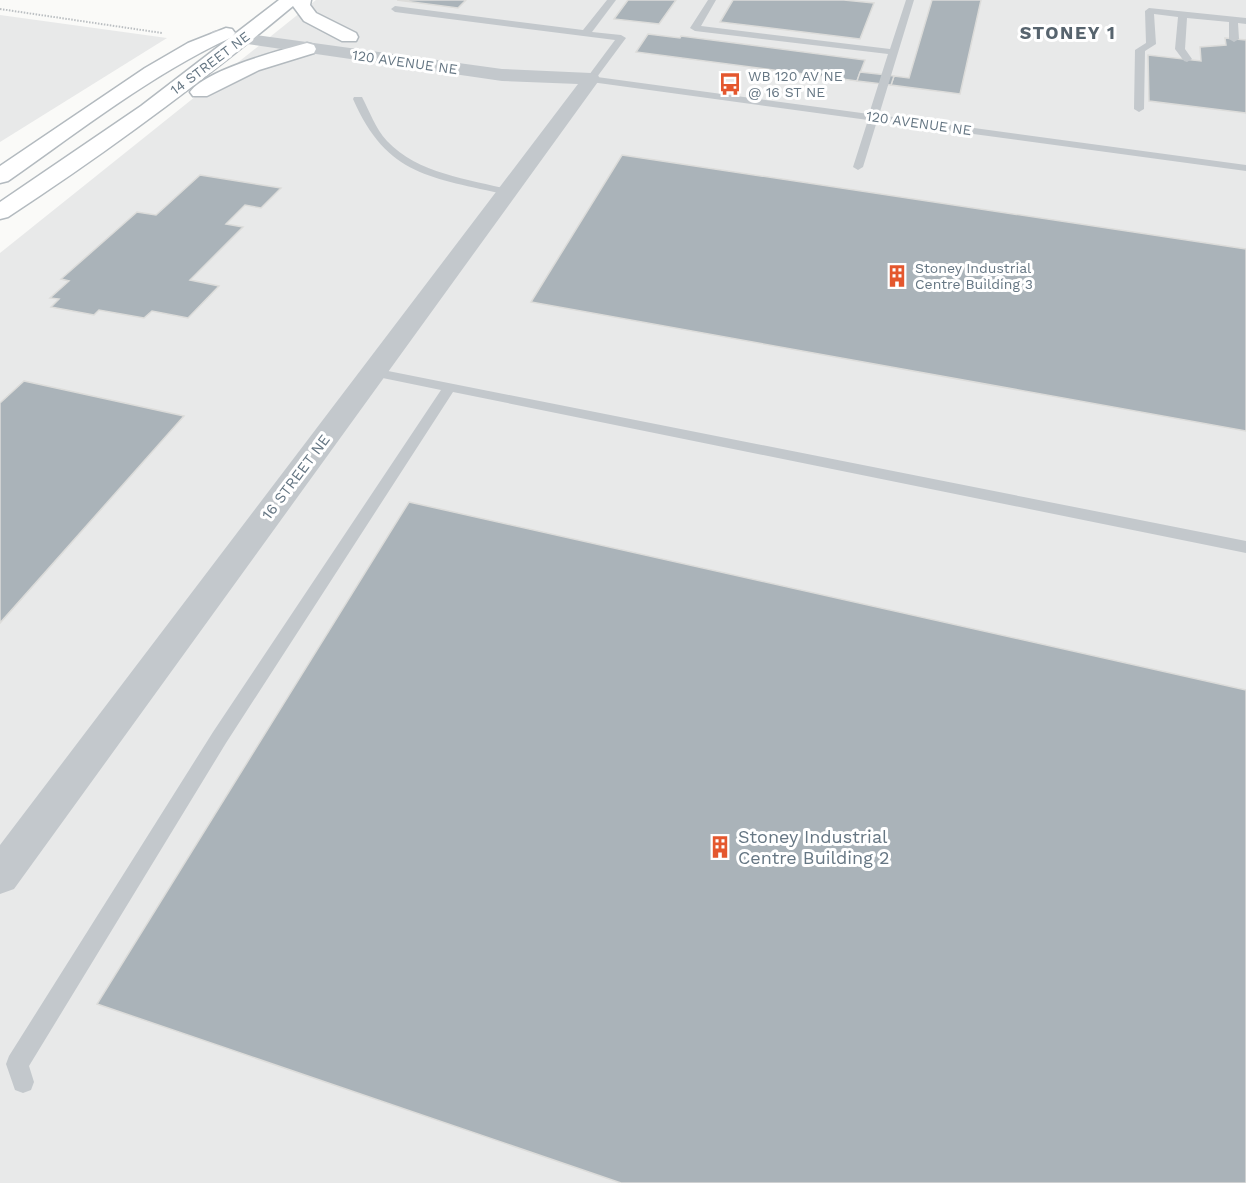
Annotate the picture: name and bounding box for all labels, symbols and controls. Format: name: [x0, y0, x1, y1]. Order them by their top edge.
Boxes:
district label: STONEY 1: [1020, 22, 1116, 43]
street label: 14 STREET NE: [167, 28, 253, 98]
street label: 120 AVENUE NE: [351, 47, 459, 77]
place label: WB 120 AV NE @ 16 ST NE: [748, 68, 843, 100]
bus stop icon: WB 120 AV NE @ 16 ST NE: [717, 71, 743, 97]
street label: 120 AVENUE NE: [865, 108, 973, 138]
place label: Stoney Industrial Centre Building 3: [915, 260, 1033, 292]
building icon: Stoney Industrial Centre Building 3: [884, 263, 910, 289]
street label: 16 STREET NE: [258, 431, 334, 523]
place label: Stoney Industrial Centre Building 2: [738, 826, 889, 868]
building icon: Stoney Industrial Centre Building 2: [707, 834, 733, 860]

